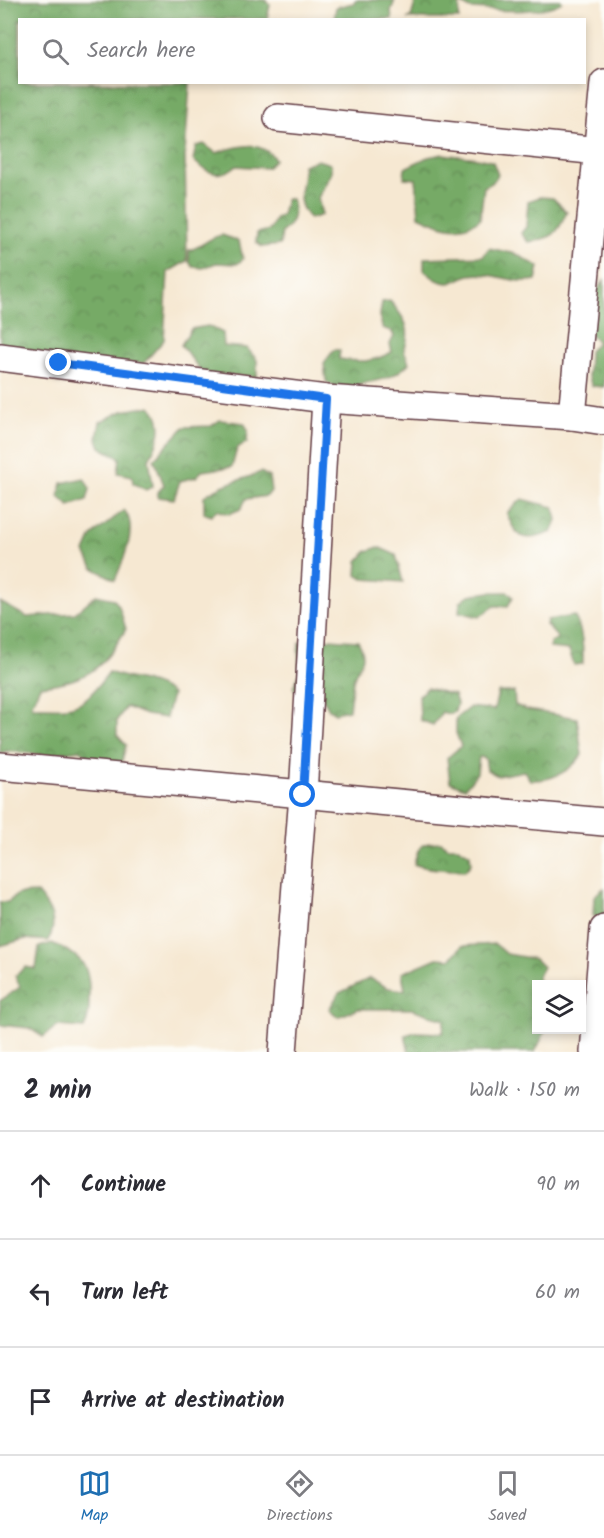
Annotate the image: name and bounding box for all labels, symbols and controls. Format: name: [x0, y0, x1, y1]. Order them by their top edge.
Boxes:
search box: [18, 18, 586, 84]
text: Search here: [87, 34, 195, 69]
icon: search: [39, 35, 72, 68]
route end: [45, 349, 71, 375]
route start: [289, 781, 315, 807]
map controls: [532, 980, 586, 1034]
button: layers: [532, 980, 586, 1034]
text: 2 min: [24, 1070, 92, 1112]
text: Walk · 150 m: [469, 1075, 580, 1107]
text: Continue: [81, 1168, 166, 1203]
icon: ahead: [24, 1169, 57, 1202]
text: 90 m: [536, 1169, 580, 1201]
text: Turn left: [81, 1276, 168, 1311]
icon: left: [24, 1277, 57, 1310]
text: 60 m: [535, 1277, 580, 1309]
text: Arrive at destination: [81, 1384, 284, 1419]
icon: arrive: [24, 1385, 57, 1418]
tab: Map: [78, 1467, 111, 1528]
tab: Directions: [266, 1467, 333, 1528]
tab: Saved: [488, 1467, 526, 1528]

